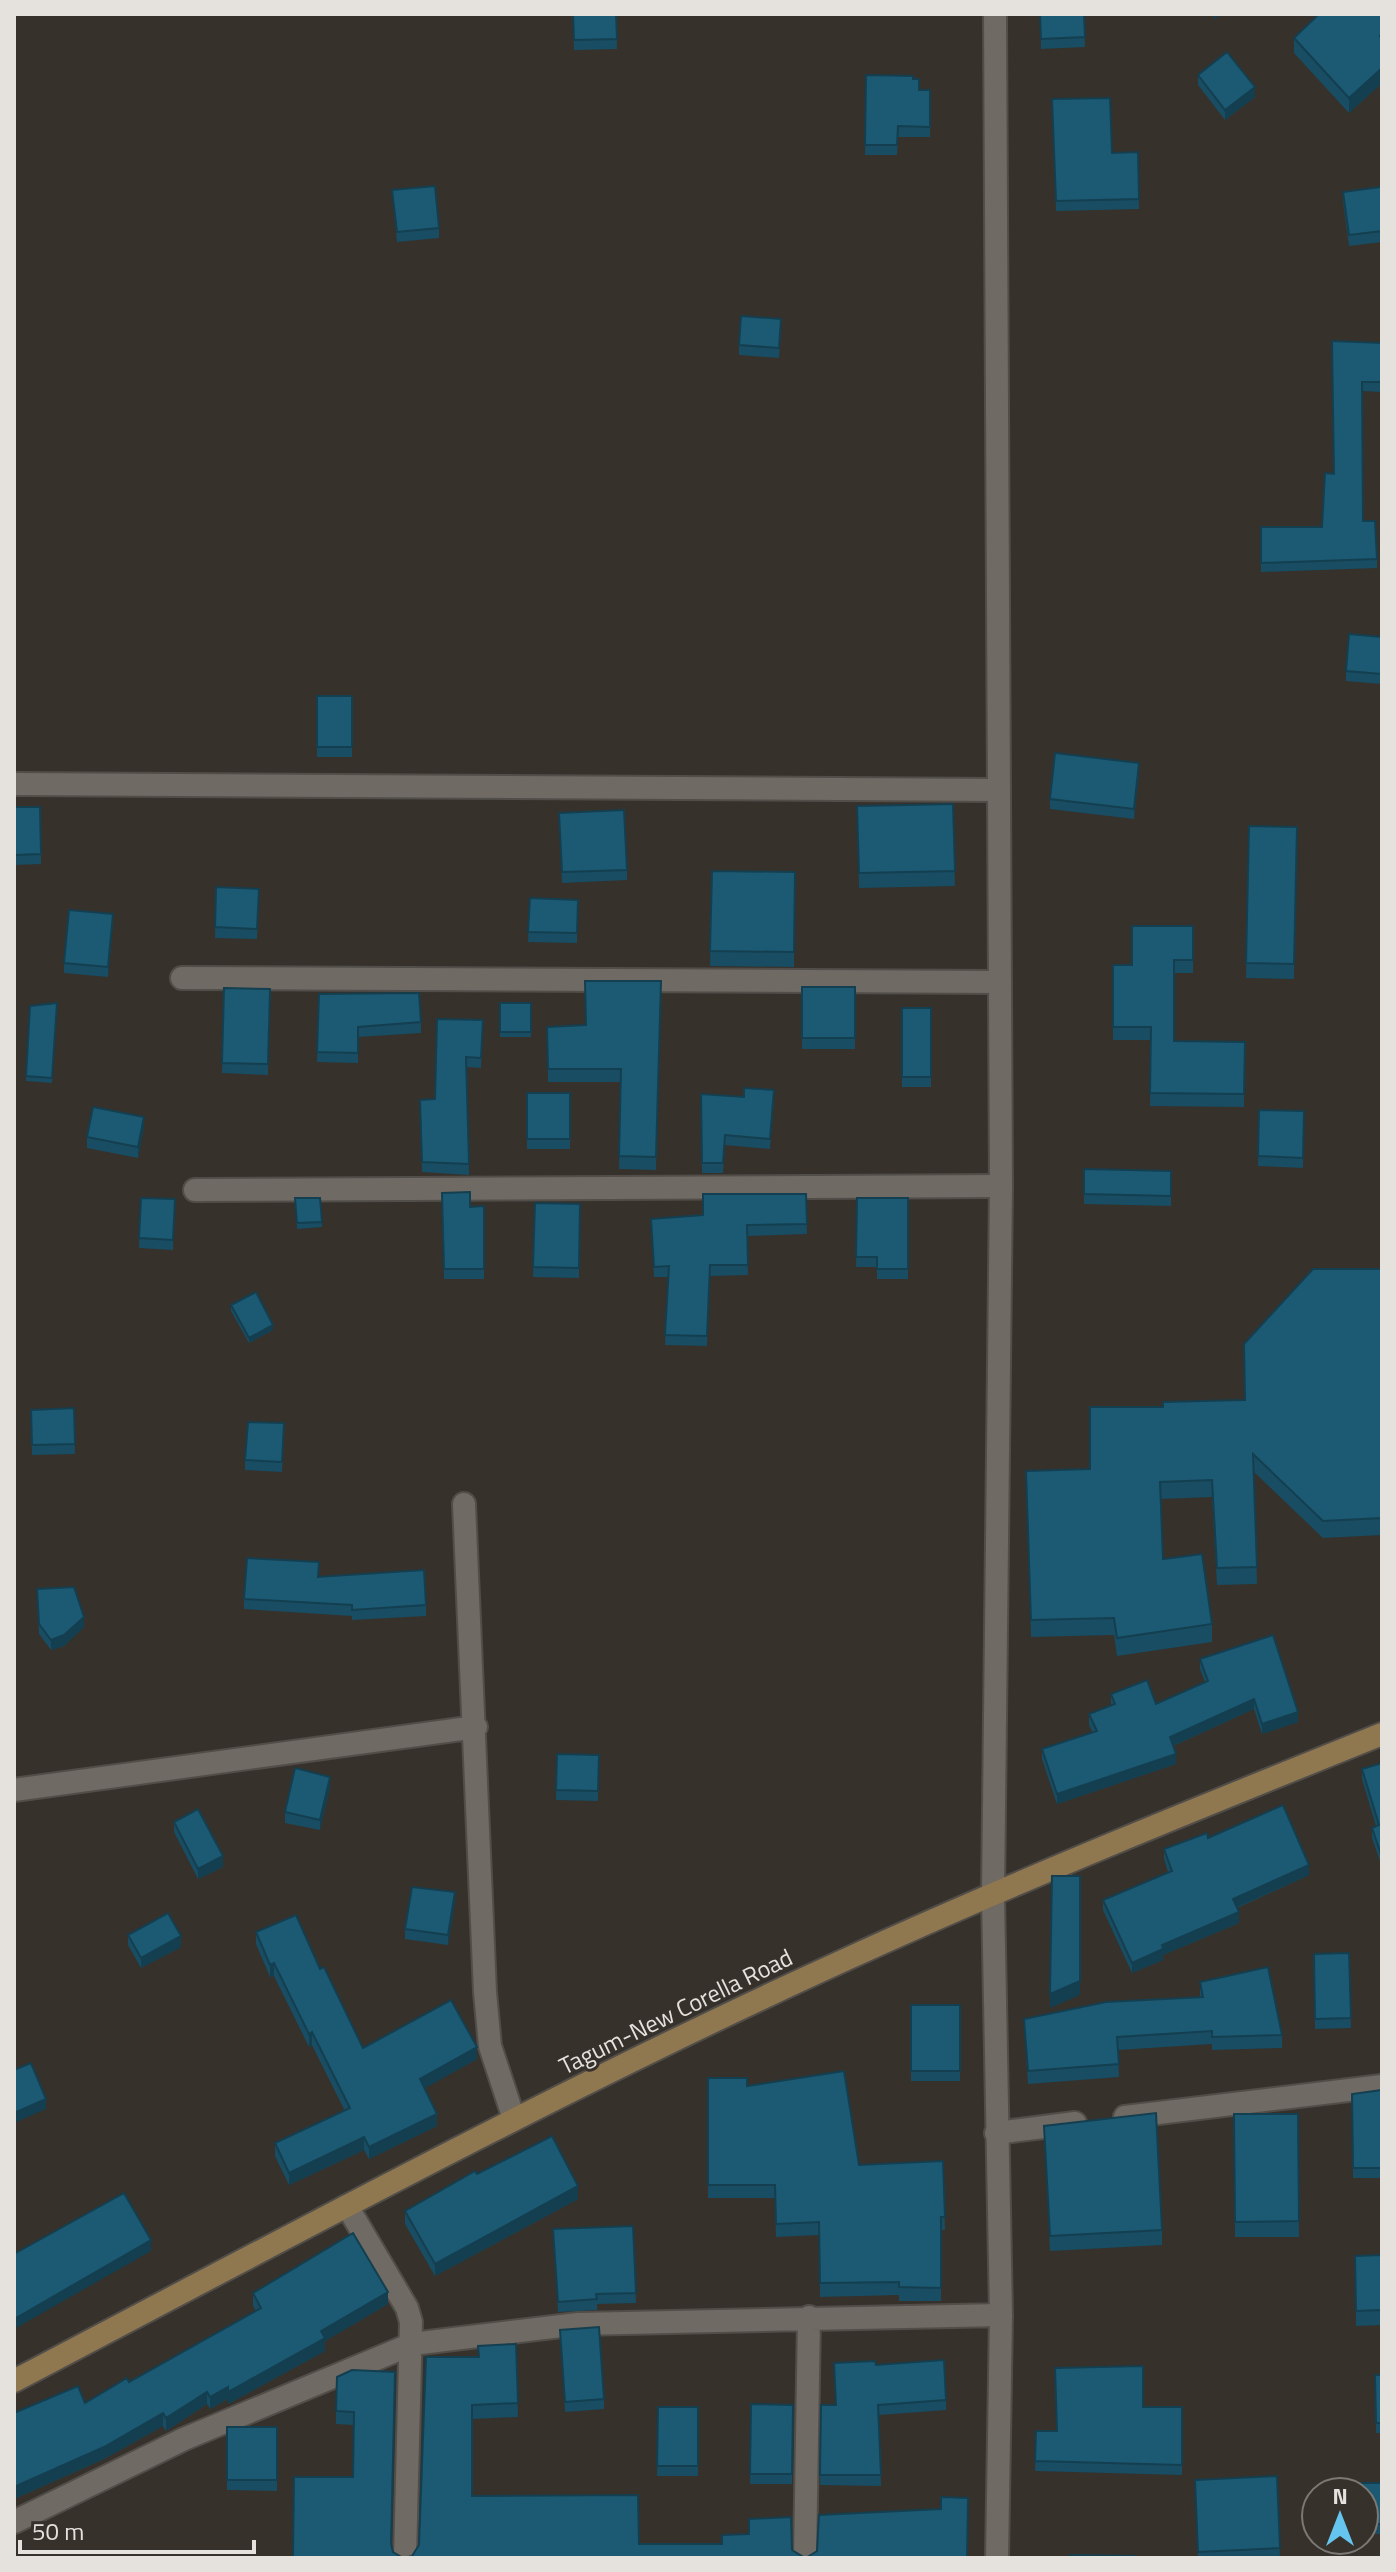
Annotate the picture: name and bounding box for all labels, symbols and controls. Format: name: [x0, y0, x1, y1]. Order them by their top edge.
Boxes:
street label: Tagum-New Corella Road: [553, 1939, 798, 2083]
north arrow: [1300, 2476, 1380, 2556]
text: N: [1332, 2479, 1348, 2513]
scale bar: [20, 2504, 254, 2554]
text: 50 m: [32, 2513, 84, 2549]

